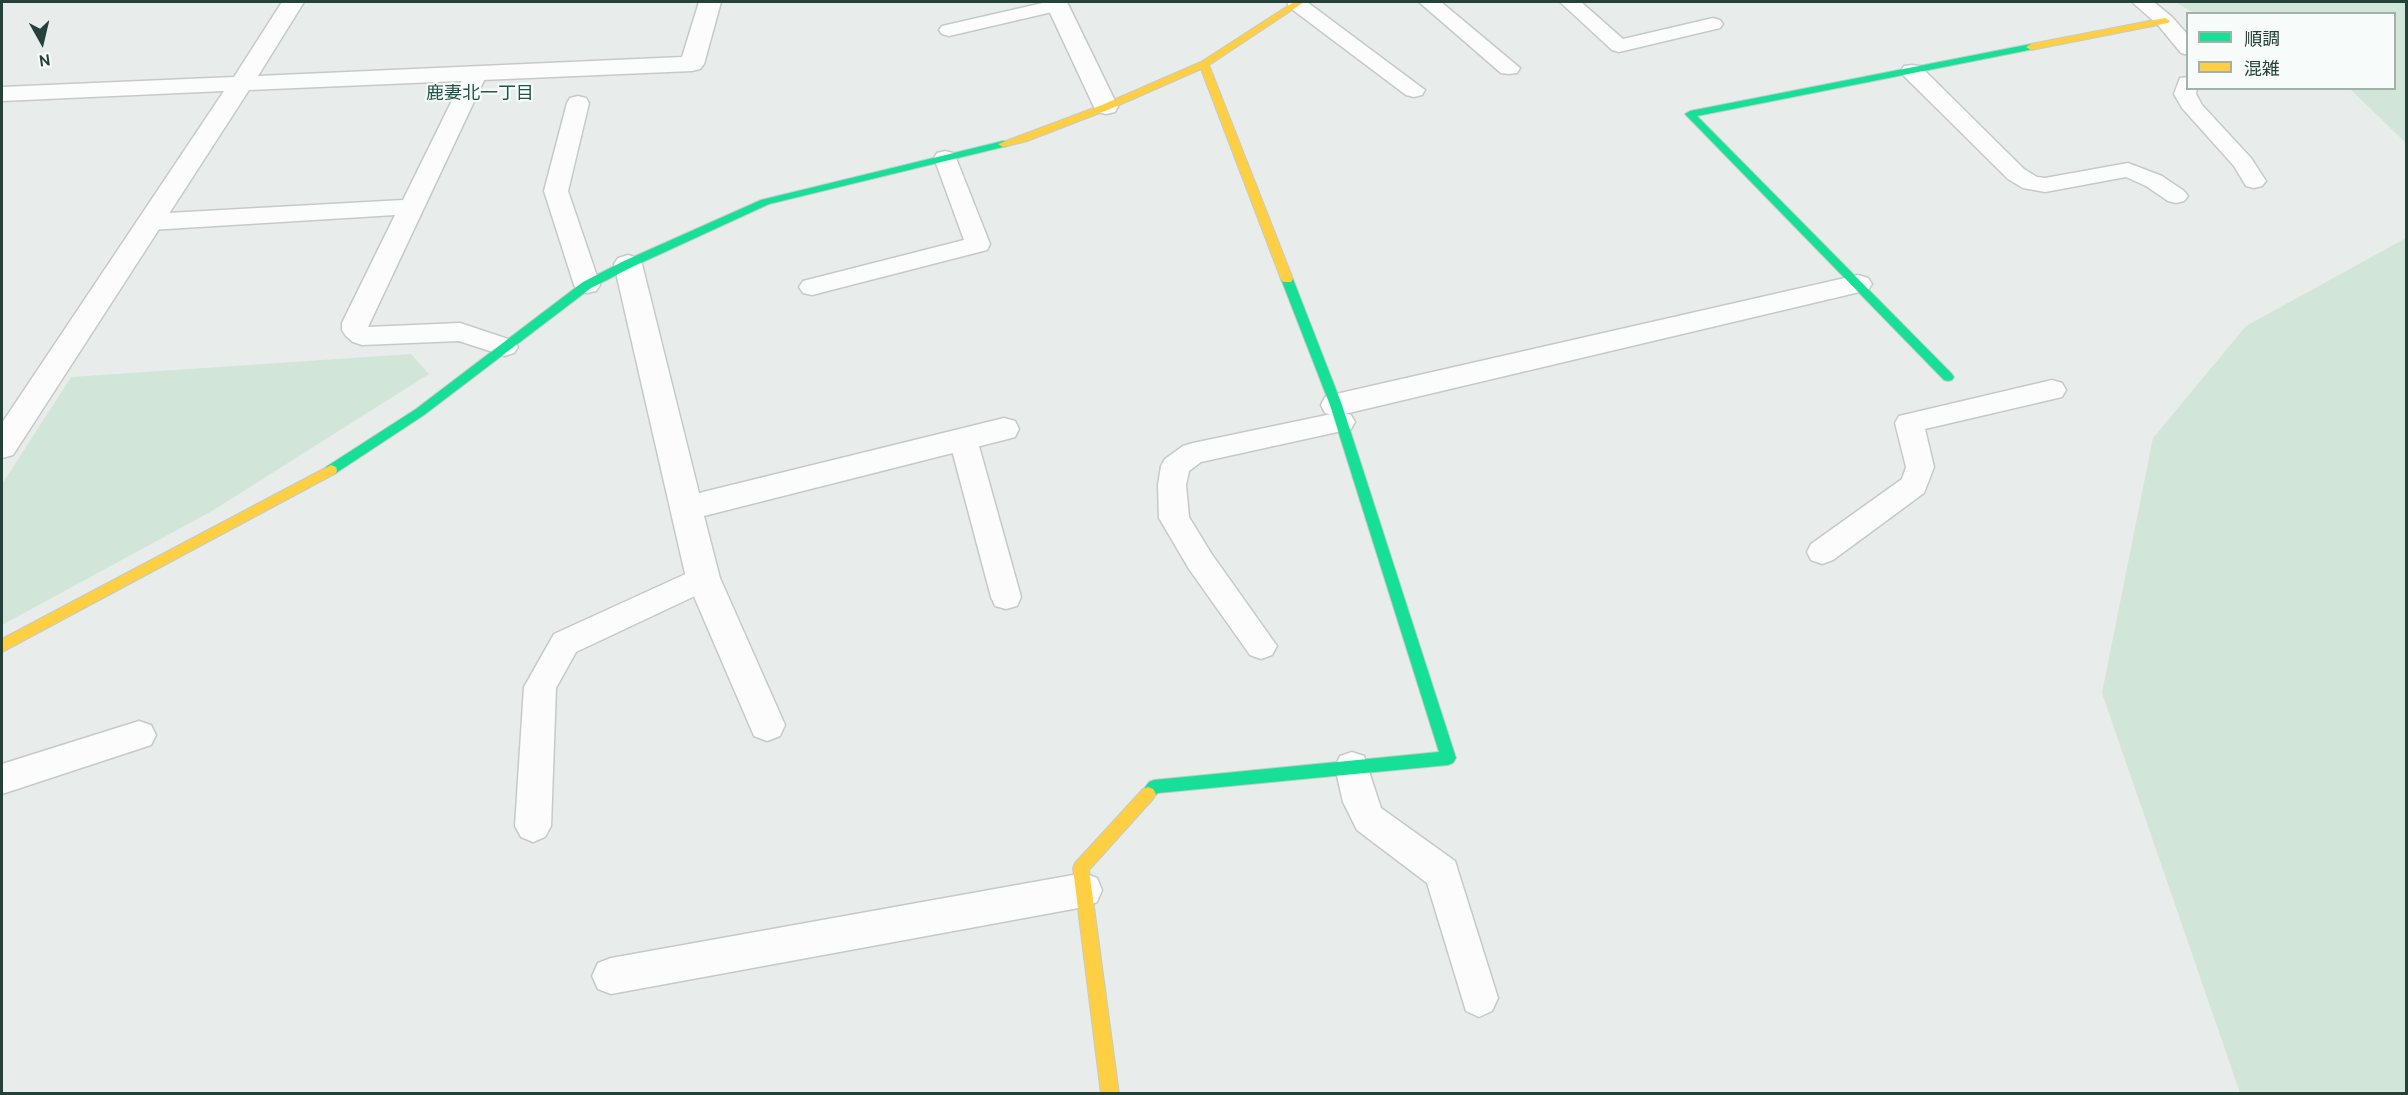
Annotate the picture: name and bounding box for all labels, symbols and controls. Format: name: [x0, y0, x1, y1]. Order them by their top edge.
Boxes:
north arrow: [12, 12, 72, 72]
legend: [2186, 12, 2396, 90]
text: 順調: [2244, 28, 2280, 50]
text: N: [38, 50, 51, 71]
text: 混雑: [2244, 58, 2280, 80]
district label: 鹿妻北一丁目: [426, 83, 534, 105]

